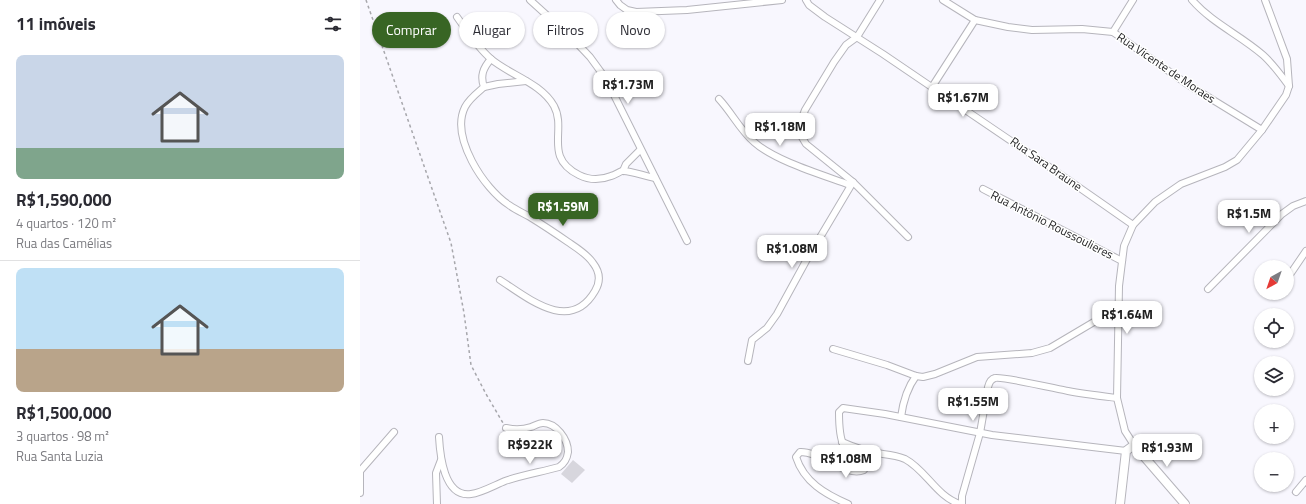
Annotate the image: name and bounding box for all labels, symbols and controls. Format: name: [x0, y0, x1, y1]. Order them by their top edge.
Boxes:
text: 11 imóveis: [16, 11, 96, 37]
chip: Comprar: [372, 12, 451, 48]
chip: Alugar: [459, 12, 525, 48]
chip: Filtros: [533, 12, 598, 48]
chip: Novo: [606, 12, 665, 48]
icon: filters: [322, 13, 344, 35]
street label: Rua Vicente de Moraes: [1113, 27, 1220, 108]
pin: R$1.73M: [591, 71, 665, 105]
text: R$1.73M: [602, 74, 654, 94]
icon: home: [144, 81, 216, 153]
pin: R$1.67M: [926, 84, 1000, 118]
text: R$1.67M: [937, 87, 989, 107]
pin: R$1.18M: [743, 113, 817, 147]
text: R$1.18M: [754, 116, 806, 136]
street label: Rua Sara Braune: [1006, 132, 1086, 196]
street label: Rua Antônio Roussoulieres: [988, 185, 1117, 264]
text: R$1,590,000: [16, 187, 112, 213]
pin: R$1.59M: [526, 193, 600, 227]
text: R$1.59M: [537, 196, 589, 216]
pin: R$1.5M: [1216, 200, 1282, 234]
text: R$1.5M: [1227, 203, 1271, 223]
text: 4 quartos · 120 m²: [16, 213, 116, 233]
text: Rua das Camélias: [16, 233, 112, 253]
pin: R$1.08M: [755, 235, 829, 269]
text: R$1.08M: [766, 238, 818, 258]
north arrow: [1254, 260, 1294, 300]
map controls: [1254, 260, 1294, 492]
icon: home: [144, 294, 216, 366]
pin: R$1.64M: [1090, 301, 1164, 335]
text: R$1.64M: [1101, 304, 1153, 324]
button: locate: [1254, 308, 1294, 348]
button: layers: [1254, 356, 1294, 396]
pin: R$1.55M: [936, 388, 1010, 422]
text: R$1.55M: [947, 391, 999, 411]
text: R$1,500,000: [16, 400, 112, 426]
button: +: [1254, 404, 1294, 444]
text: 3 quartos · 98 m²: [16, 426, 109, 446]
pin: R$922K: [497, 431, 563, 465]
text: R$922K: [508, 434, 552, 454]
pin: R$1.93M: [1130, 434, 1204, 468]
text: R$1.93M: [1141, 437, 1193, 457]
pin: R$1.08M: [809, 445, 883, 479]
text: Rua Santa Luzia: [16, 446, 103, 466]
text: R$1.08M: [820, 448, 872, 468]
button: −: [1254, 452, 1294, 492]

